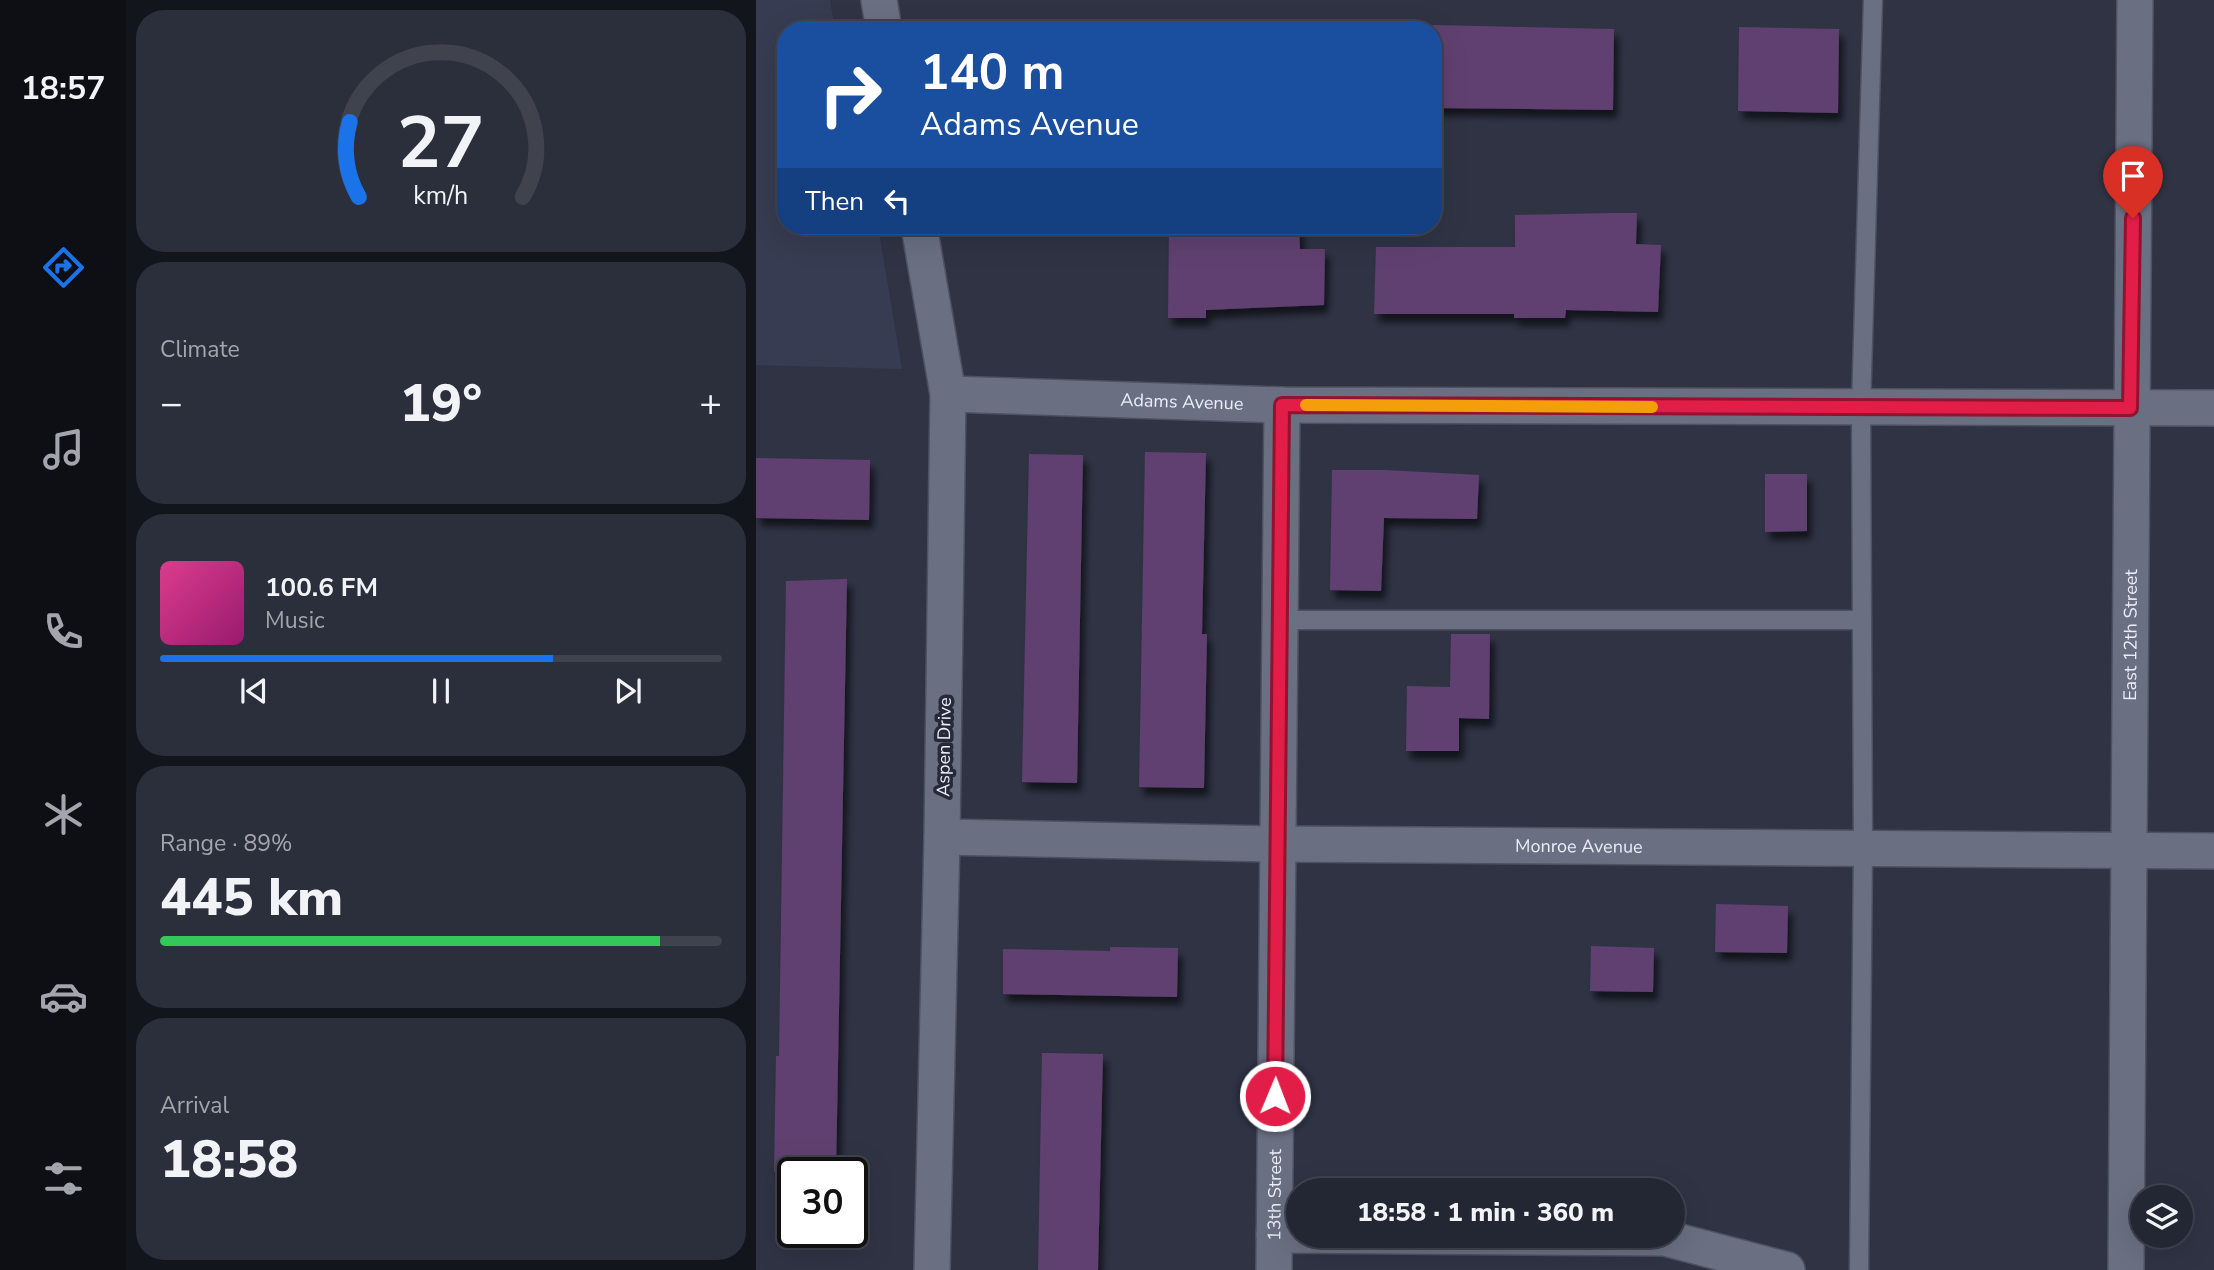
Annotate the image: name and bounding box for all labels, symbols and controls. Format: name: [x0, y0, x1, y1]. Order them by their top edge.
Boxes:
text: 140 m: [920, 39, 1064, 106]
icon: right: [805, 49, 896, 140]
text: 18:57: [21, 67, 105, 110]
text: 27: [397, 93, 485, 193]
text: Adams Avenue: [920, 103, 1139, 146]
pin: [2103, 146, 2163, 218]
icon: arrive: [2114, 157, 2152, 195]
text: km/h: [413, 179, 469, 213]
icon: left: [878, 182, 916, 220]
text: Then: [805, 184, 864, 219]
icon: directions: [39, 243, 88, 292]
text: Climate: [160, 334, 240, 365]
text: 19°: [400, 368, 482, 439]
text: −: [160, 378, 183, 429]
text: +: [699, 378, 722, 429]
street label: Adams Avenue: [1120, 388, 1244, 416]
icon: music: [39, 425, 88, 474]
street label: East 12th Street: [2118, 569, 2143, 701]
text: 100.6 FM: [265, 570, 378, 605]
text: Music: [265, 605, 325, 636]
icon: phone: [39, 607, 88, 656]
icon: previous: [235, 672, 273, 710]
icon: pause: [422, 672, 460, 710]
icon: next: [609, 672, 647, 710]
street label: Aspen Drive: [931, 697, 957, 797]
icon: climate: [39, 790, 88, 839]
text: Range · 89%: [160, 828, 292, 859]
street label: Monroe Avenue: [1515, 834, 1643, 859]
text: 445 km: [160, 862, 343, 933]
icon: car: [39, 972, 88, 1021]
position arrow: [1238, 1059, 1312, 1133]
text: Arrival: [160, 1090, 229, 1121]
text: 18:58: [160, 1124, 298, 1195]
street label: 13th Street: [1262, 1148, 1287, 1241]
icon: filters: [39, 1154, 88, 1203]
speed limit sign: 30: [777, 1157, 868, 1248]
map controls: [2130, 1185, 2193, 1248]
button: layers: [2130, 1185, 2193, 1248]
text: 18:58 · 1 min · 360 m: [1357, 1195, 1614, 1230]

